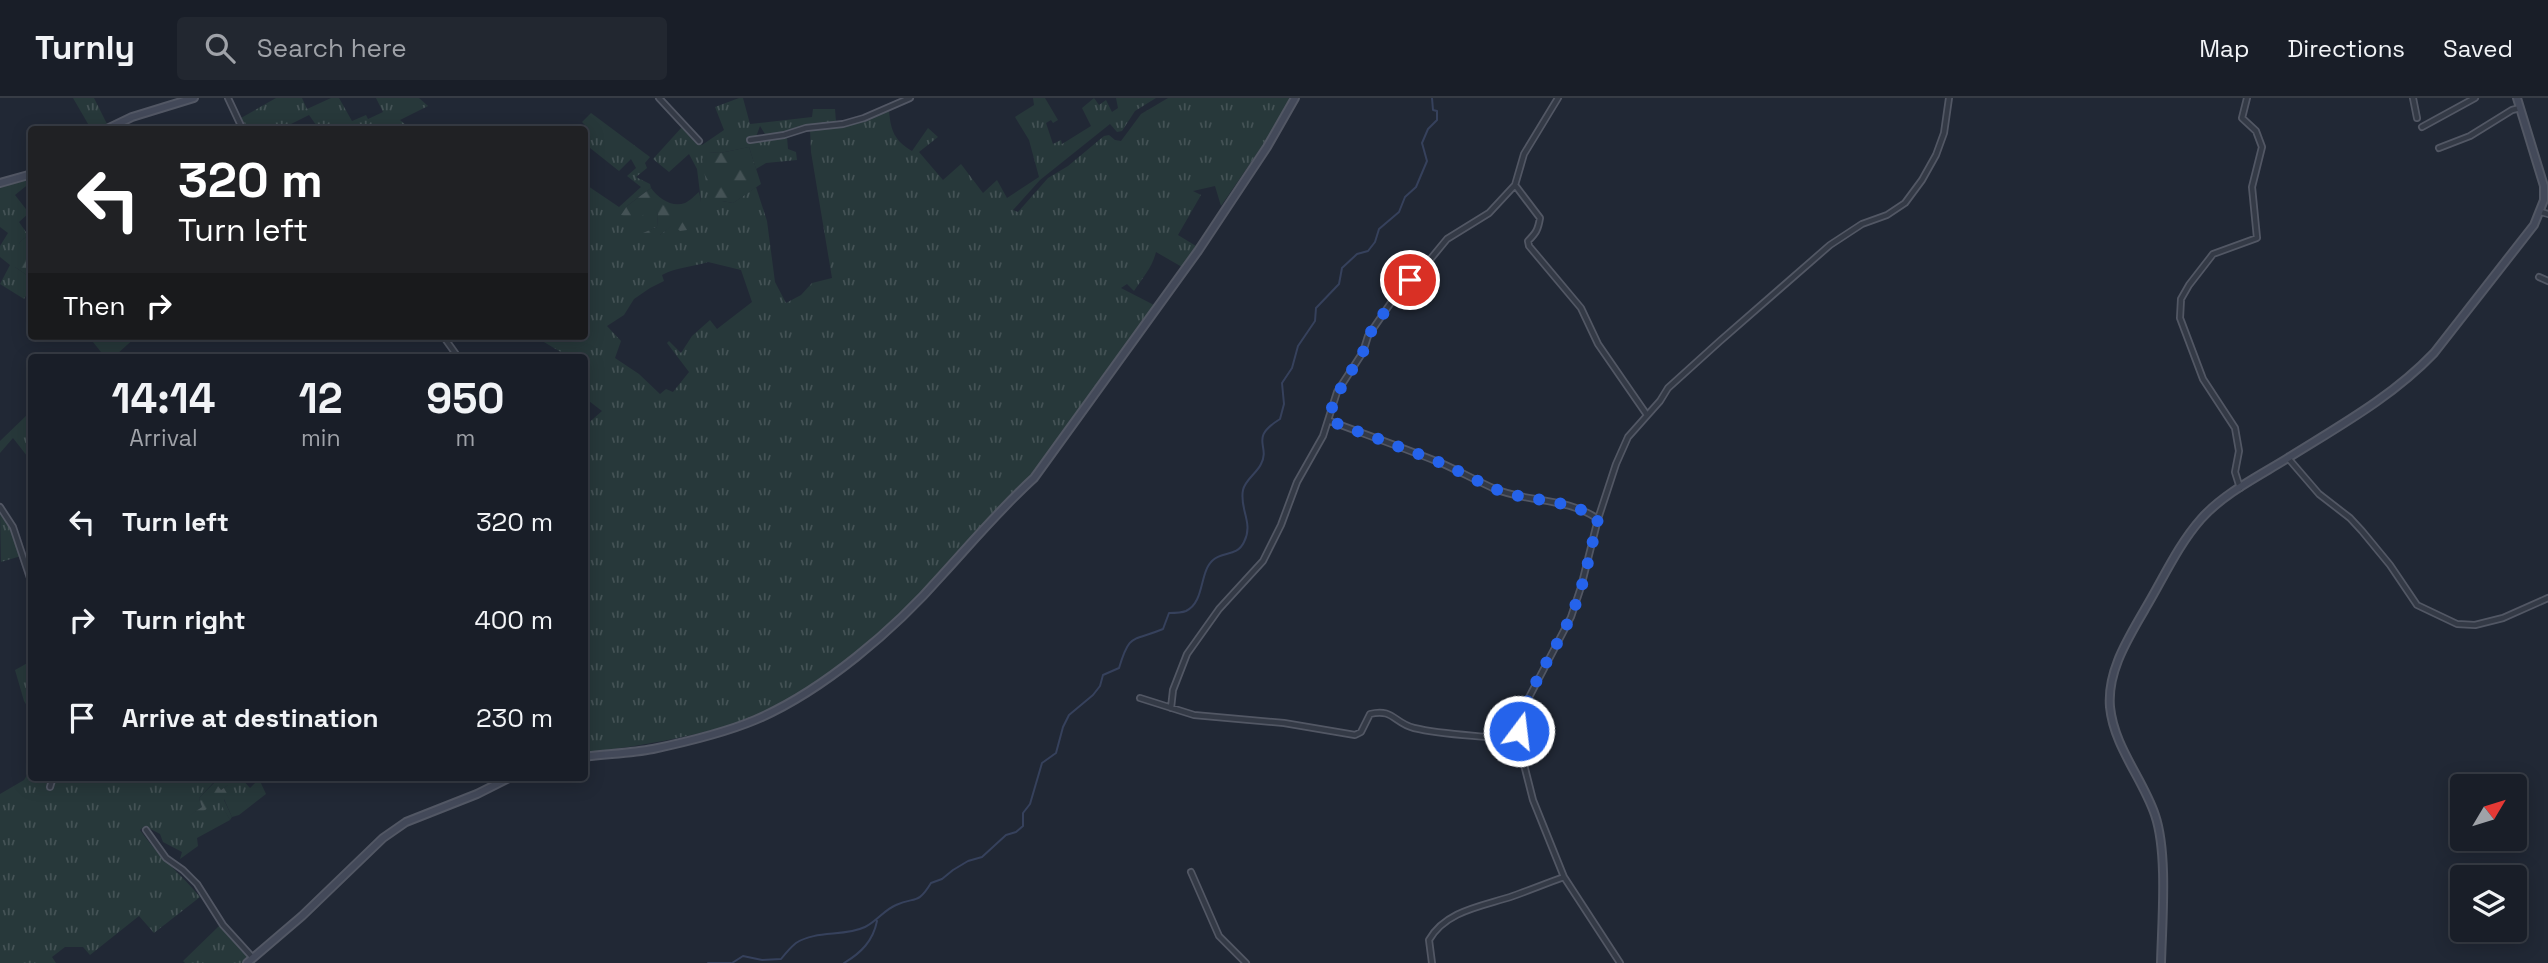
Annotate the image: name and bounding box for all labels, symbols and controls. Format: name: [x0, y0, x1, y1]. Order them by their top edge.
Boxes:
search box: [177, 17, 667, 80]
text: Turnly: [35, 27, 135, 69]
icon: search: [201, 29, 239, 67]
text: Search here: [257, 31, 407, 65]
text: Map: [2199, 33, 2249, 64]
text: Directions: [2287, 33, 2405, 64]
text: Saved: [2443, 33, 2513, 64]
text: 320 m: [178, 149, 323, 211]
icon: left: [63, 154, 154, 245]
text: Turn left: [178, 210, 308, 250]
pin: [1380, 250, 1440, 310]
icon: arrive: [1391, 261, 1429, 299]
icon: right: [140, 287, 178, 325]
text: Then: [63, 289, 126, 323]
text: 14:14: [111, 372, 215, 425]
text: 12: [299, 372, 343, 425]
text: 950: [426, 372, 505, 425]
text: Arrival: [129, 423, 198, 453]
text: min: [301, 423, 341, 453]
text: m: [455, 423, 475, 453]
icon: left: [63, 503, 101, 541]
text: Turn left: [122, 505, 229, 539]
text: 320 m: [476, 505, 553, 539]
icon: right: [63, 601, 101, 639]
text: Turn right: [122, 603, 246, 637]
text: 400 m: [474, 603, 553, 637]
position arrow: [1482, 694, 1556, 768]
icon: arrive: [63, 699, 101, 737]
text: Arrive at destination: [122, 701, 379, 735]
text: 230 m: [476, 701, 553, 735]
north arrow: [2450, 774, 2527, 850]
map controls: [2450, 774, 2527, 942]
button: layers: [2450, 865, 2527, 942]

